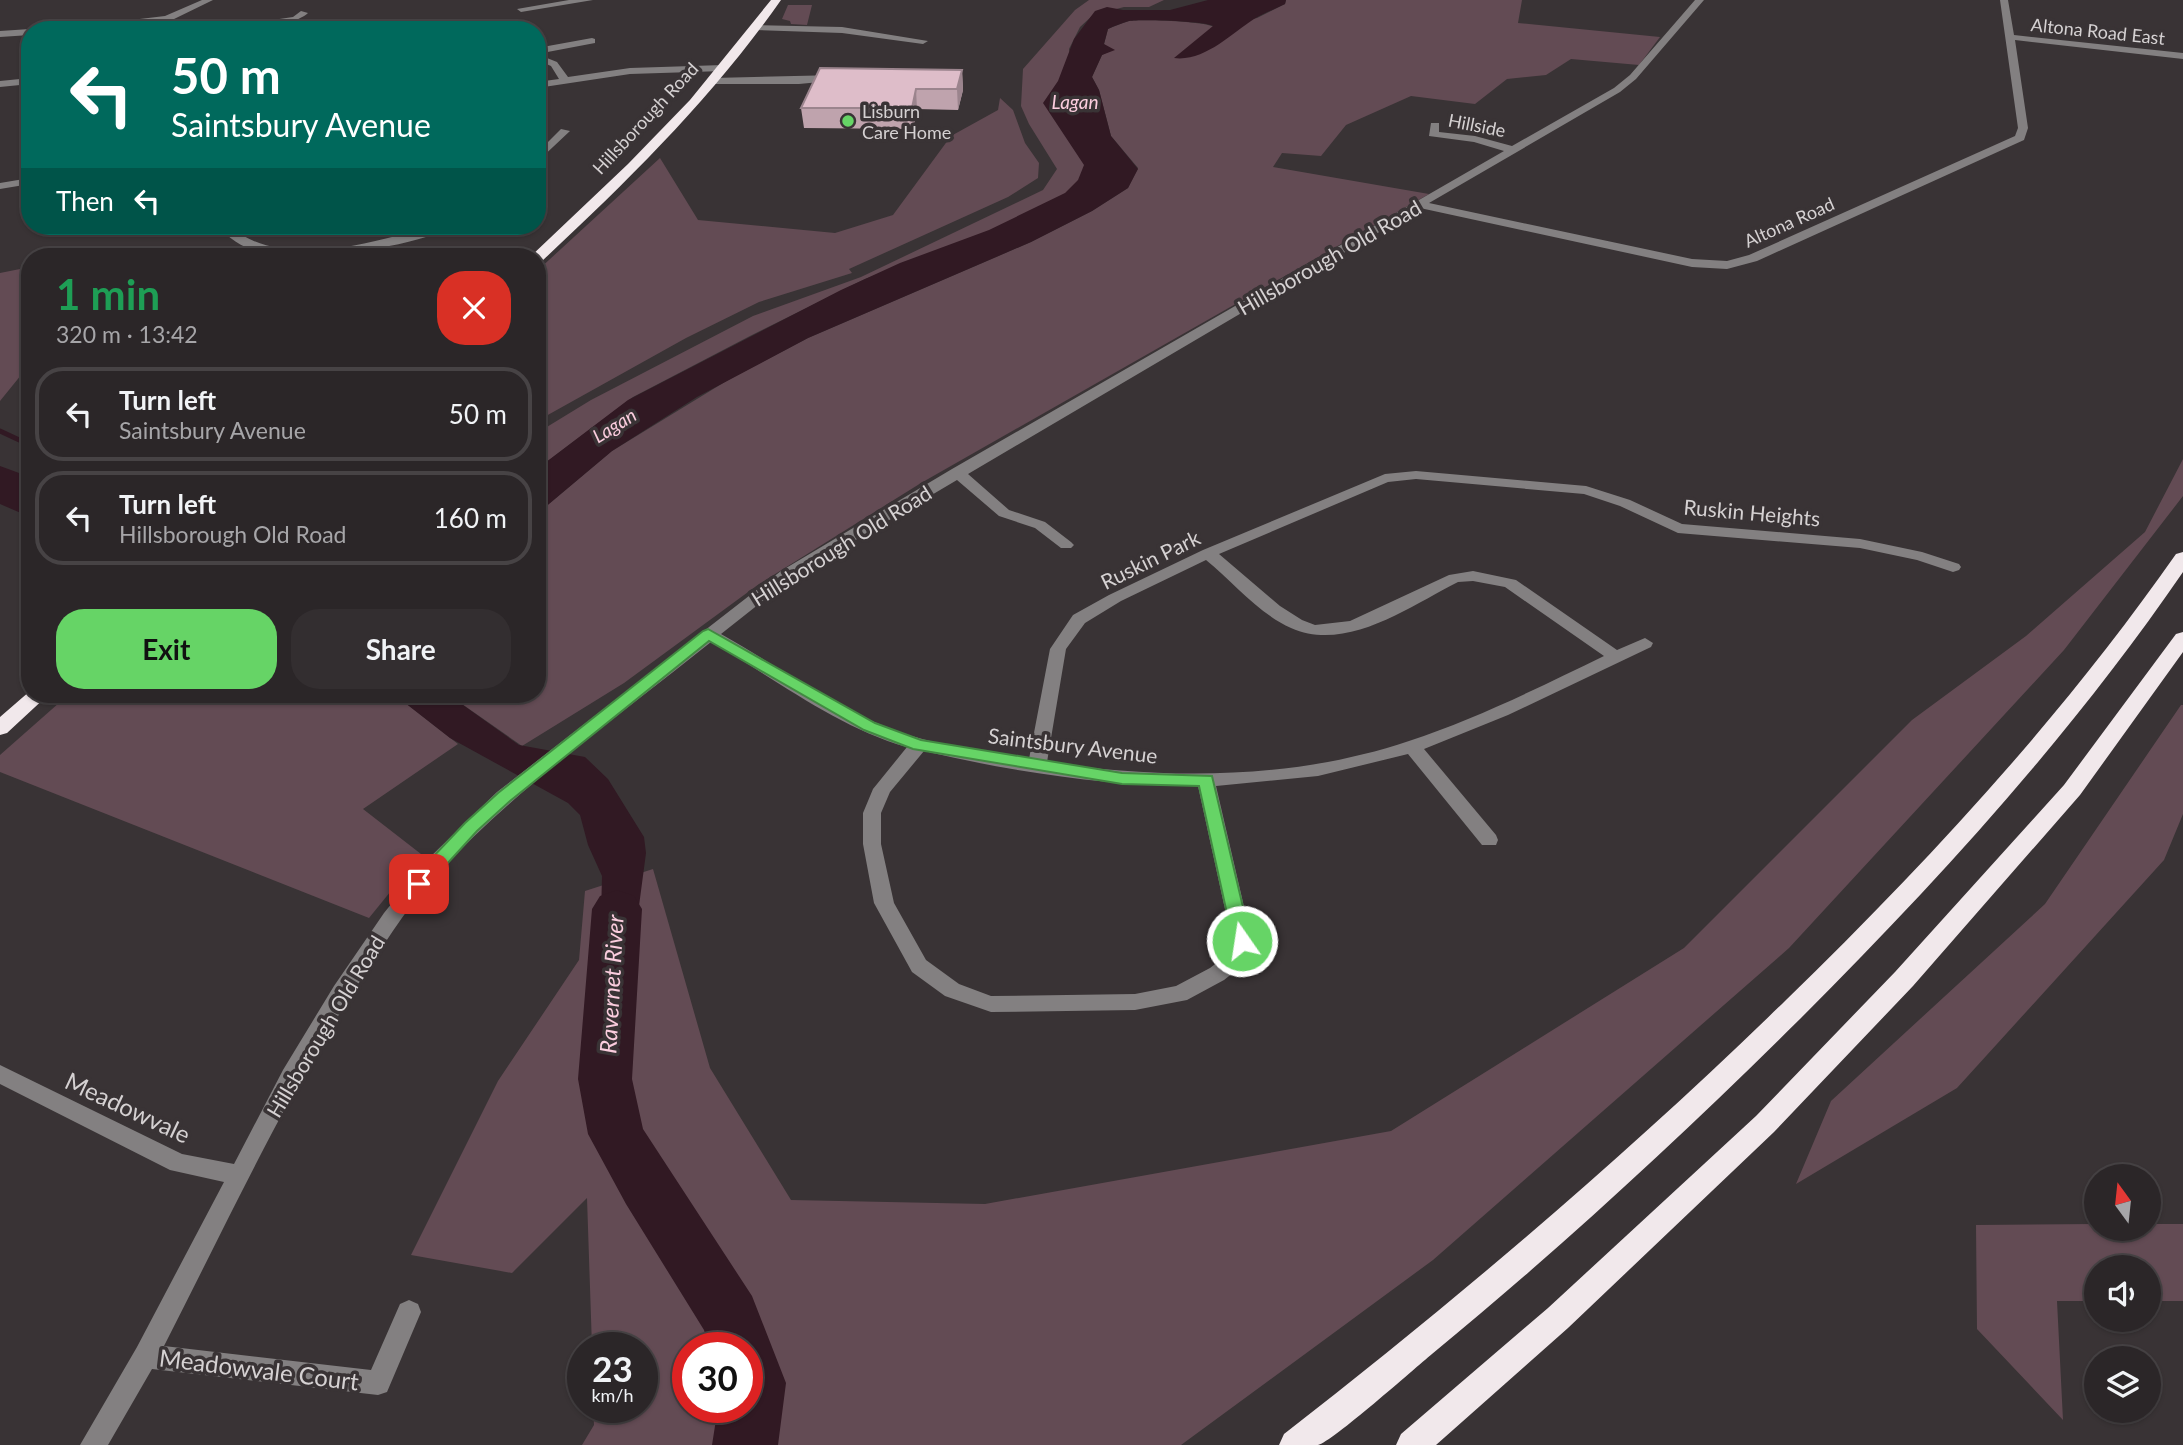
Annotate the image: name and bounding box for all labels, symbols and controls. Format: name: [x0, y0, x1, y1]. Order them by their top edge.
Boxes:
street label: Altona Road East: [2030, 13, 2167, 49]
text: 50 m: [171, 46, 281, 104]
icon: left: [56, 49, 147, 140]
street label: Hillsborough Road: [588, 58, 702, 178]
water label: Lagan: [1051, 90, 1099, 113]
place label: Lisburn Care Home: [862, 100, 951, 143]
text: Saintsbury Avenue: [171, 105, 431, 144]
street label: Hillside: [1446, 109, 1508, 141]
marker: Lisburn Care Home: [840, 113, 856, 129]
icon: left: [128, 182, 166, 220]
text: Then: [56, 185, 114, 217]
street label: Altona Road: [1740, 192, 1838, 252]
street label: Hillsborough Old Road: [1233, 194, 1425, 320]
text: 1 min: [56, 269, 160, 319]
button: close: [437, 271, 511, 345]
text: 320 m · 13:42: [56, 320, 198, 348]
text: Turn left: [119, 384, 216, 416]
icon: left: [60, 395, 98, 433]
text: 50 m: [449, 398, 507, 430]
water label: Lagan: [588, 403, 640, 447]
text: Saintsbury Avenue: [119, 416, 306, 444]
street label: Hillsborough Old Road: [746, 479, 936, 611]
text: Turn left: [119, 488, 216, 520]
street label: Ruskin Heights: [1683, 494, 1821, 530]
icon: left: [60, 499, 98, 537]
text: 160 m: [434, 502, 507, 534]
text: Hillsborough Old Road: [119, 520, 347, 548]
street label: Ruskin Park: [1096, 524, 1204, 594]
button: Exit: [56, 609, 277, 689]
button: Share: [291, 609, 511, 689]
street label: Saintsbury Avenue: [987, 722, 1159, 768]
pin: [389, 854, 449, 914]
icon: arrive: [400, 865, 438, 903]
position arrow: [1205, 904, 1279, 978]
water label: Ravernet River: [593, 913, 629, 1054]
street label: Hillsborough Old Road: [261, 931, 389, 1121]
street label: Meadowvale: [61, 1065, 195, 1149]
north arrow: [2084, 1164, 2161, 1241]
map controls: [2084, 1164, 2161, 1423]
button: sound: [2084, 1255, 2161, 1332]
speed limit sign: 30: [672, 1332, 763, 1423]
street label: Meadowvale Court: [158, 1342, 361, 1396]
button: layers: [2084, 1346, 2161, 1423]
text: 23: [592, 1347, 633, 1389]
text: km/h: [591, 1384, 634, 1406]

